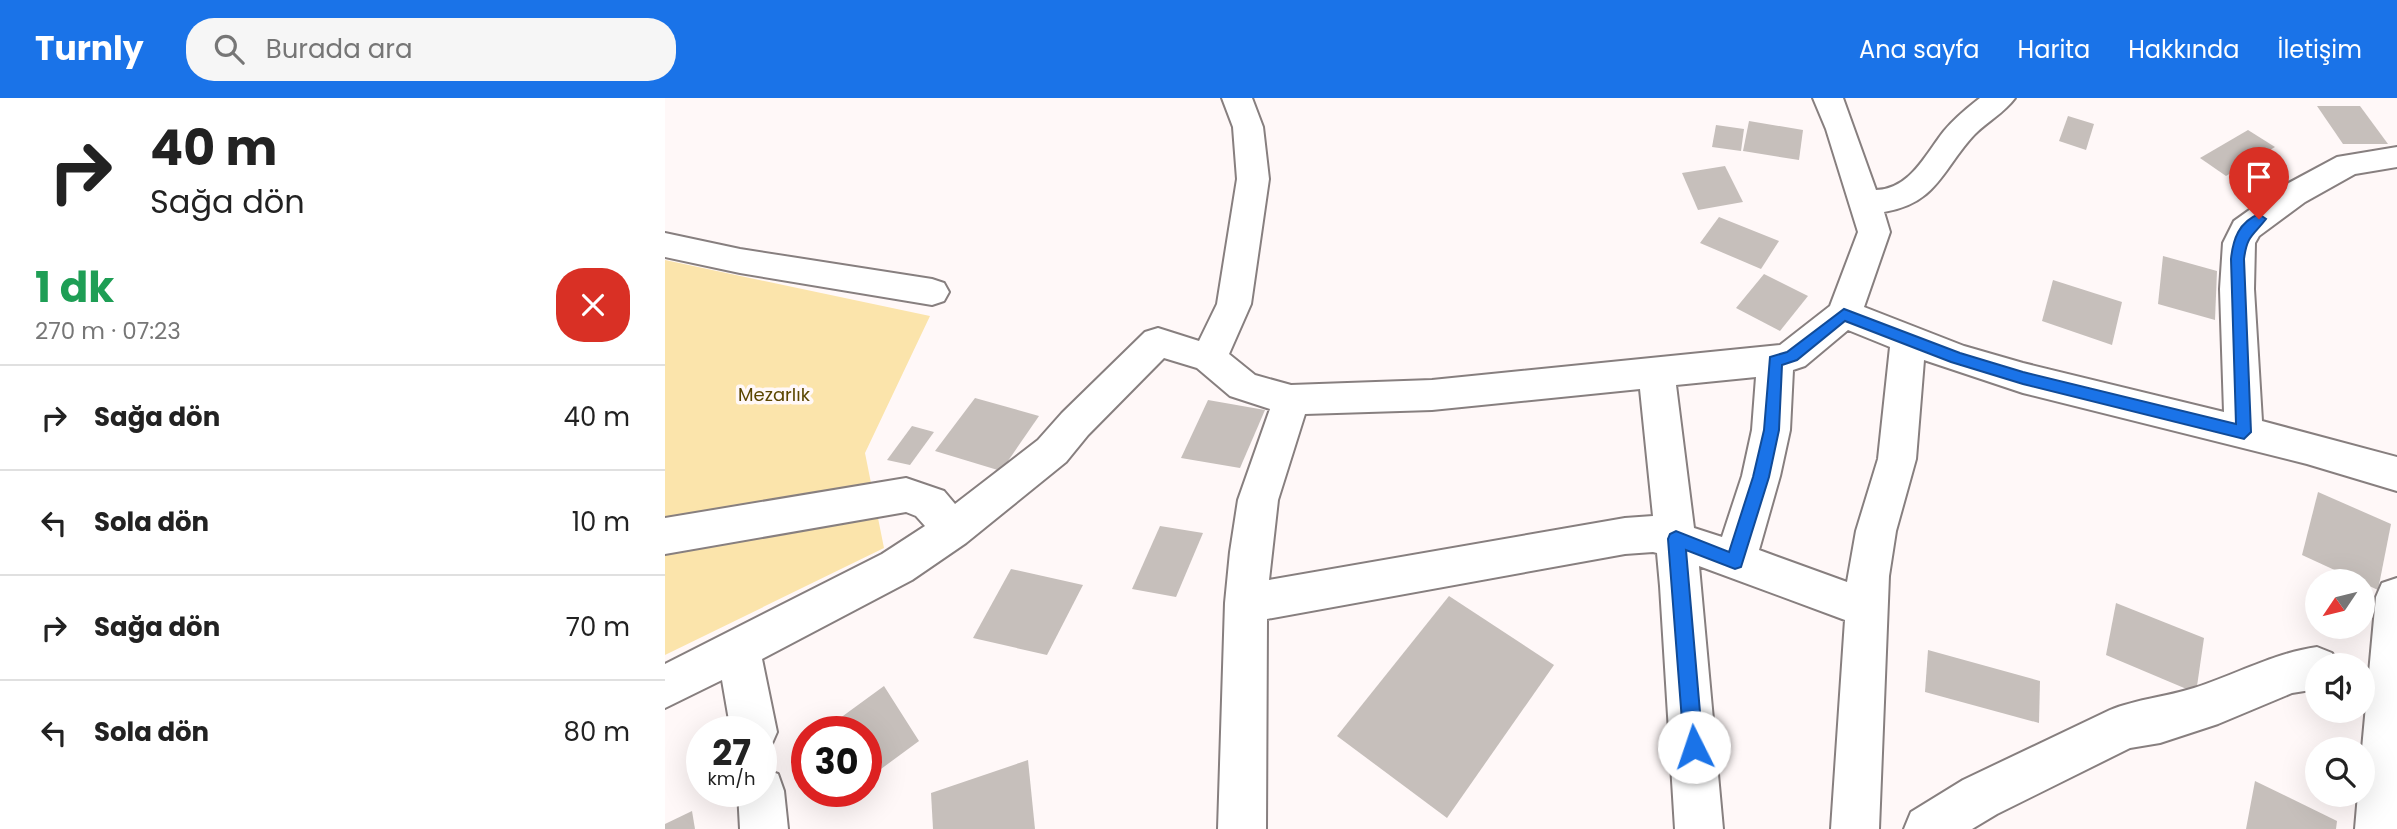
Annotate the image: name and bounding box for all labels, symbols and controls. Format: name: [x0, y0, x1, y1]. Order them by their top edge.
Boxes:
search box: [186, 18, 676, 81]
text: Turnly: [35, 25, 144, 72]
icon: search: [210, 30, 248, 68]
text: Burada ara: [266, 31, 413, 67]
text: Ana sayfa: [1859, 33, 1980, 66]
text: Harita: [2018, 33, 2090, 66]
text: Hakkında: [2128, 33, 2240, 66]
text: İletişim: [2278, 33, 2362, 66]
text: 40 m: [150, 114, 277, 182]
icon: right: [35, 126, 126, 217]
pin: [2229, 147, 2289, 219]
icon: arrive: [2240, 158, 2278, 196]
text: Sağa dön: [150, 179, 305, 224]
text: 1 dk: [35, 258, 114, 317]
button: close: [556, 268, 630, 342]
text: 270 m · 07:23: [35, 315, 181, 347]
park label: Mezarlık: [738, 382, 811, 407]
icon: right: [35, 399, 73, 437]
text: Sağa dön: [94, 399, 220, 435]
text: 40 m: [564, 399, 630, 435]
icon: left: [35, 504, 73, 542]
text: Sola dön: [94, 504, 209, 540]
text: 10 m: [572, 504, 630, 540]
north arrow: [2305, 569, 2375, 639]
map controls: [2305, 569, 2375, 807]
icon: right: [35, 609, 73, 647]
text: Sağa dön: [94, 609, 220, 645]
text: 70 m: [566, 609, 630, 645]
button: sound: [2305, 653, 2375, 723]
position arrow: [1657, 710, 1731, 784]
icon: left: [35, 714, 73, 752]
text: Sola dön: [94, 714, 209, 750]
text: 80 m: [564, 714, 630, 750]
speed limit sign: 30: [791, 716, 882, 807]
text: 27: [712, 728, 751, 777]
button: search: [2305, 737, 2375, 807]
text: km/h: [708, 766, 755, 791]

